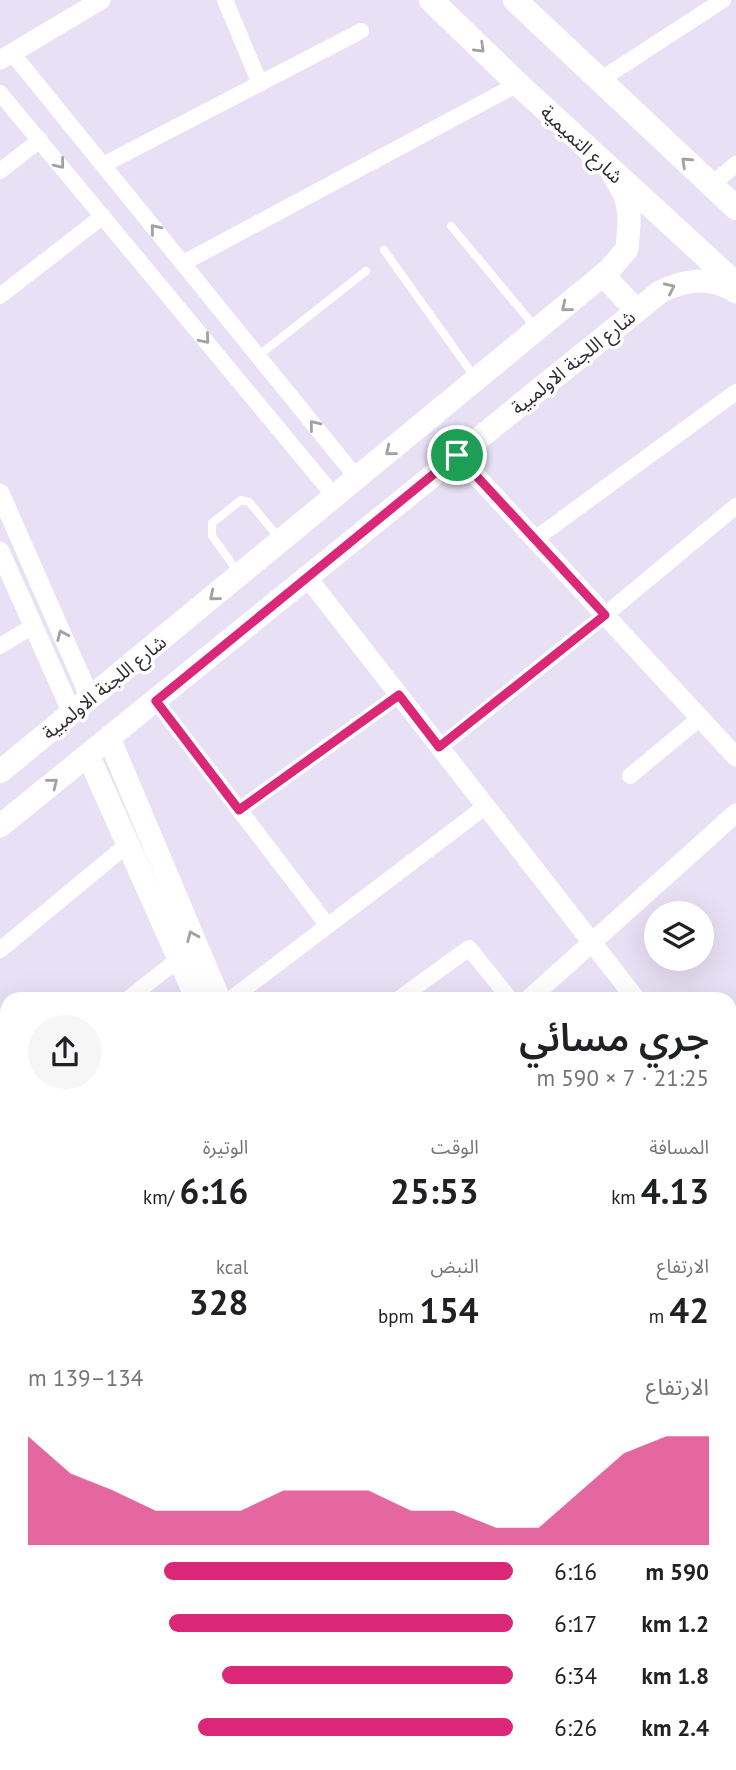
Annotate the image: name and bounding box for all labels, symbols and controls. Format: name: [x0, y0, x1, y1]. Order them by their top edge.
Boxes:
one-way arrow: [472, 39, 485, 52]
street label: شارع التميمية: [534, 100, 628, 190]
one-way arrow: [52, 155, 64, 168]
one-way arrow: [681, 157, 694, 170]
one-way arrow: [151, 225, 164, 237]
one-way arrow: [663, 283, 675, 297]
one-way arrow: [561, 298, 573, 311]
street label: شارع اللجنة الاولمبية: [506, 305, 641, 421]
one-way arrow: [197, 331, 209, 344]
one-way arrow: [310, 420, 322, 433]
pin: [427, 425, 487, 485]
icon: arrive: [438, 436, 476, 474]
one-way arrow: [385, 443, 398, 455]
one-way arrow: [210, 588, 223, 600]
street label: شارع اللجنة الاولمبية: [37, 630, 172, 746]
one-way arrow: [56, 630, 70, 643]
one-way arrow: [45, 779, 58, 791]
map controls: [644, 901, 714, 971]
button: layers: [644, 901, 714, 971]
one-way arrow: [187, 931, 201, 943]
text: جري مسائي: [519, 1012, 709, 1061]
button: share: [28, 1015, 102, 1089]
text: 21:25 · 7 × 590 m: [536, 1063, 709, 1092]
text: الوتيرة: [203, 1135, 248, 1159]
text: الوقت: [431, 1135, 479, 1159]
text: المسافة: [649, 1135, 709, 1159]
text: 6:16: [179, 1168, 248, 1214]
text: 25:53: [390, 1168, 479, 1214]
text: 4.13: [641, 1168, 709, 1214]
text: /km: [143, 1185, 179, 1209]
text: km: [611, 1185, 641, 1209]
text: النبض: [430, 1254, 479, 1278]
text: الارتفاع: [657, 1254, 709, 1278]
text: kcal: [216, 1255, 248, 1279]
text: 328: [189, 1279, 248, 1325]
text: 154: [419, 1287, 479, 1333]
text: 42: [669, 1287, 709, 1333]
text: bpm: [378, 1304, 419, 1328]
text: m: [649, 1304, 669, 1328]
text: 134–139 m: [28, 1363, 143, 1392]
text: الارتفاع: [646, 1372, 709, 1401]
text: 6:16: [554, 1557, 597, 1586]
text: 590 m: [646, 1557, 709, 1586]
text: 6:17: [554, 1609, 597, 1638]
text: 1.2 km: [642, 1609, 709, 1638]
text: 6:34: [554, 1661, 597, 1690]
text: 1.8 km: [642, 1661, 709, 1690]
text: 6:26: [554, 1713, 597, 1742]
text: 2.4 km: [642, 1713, 709, 1742]

